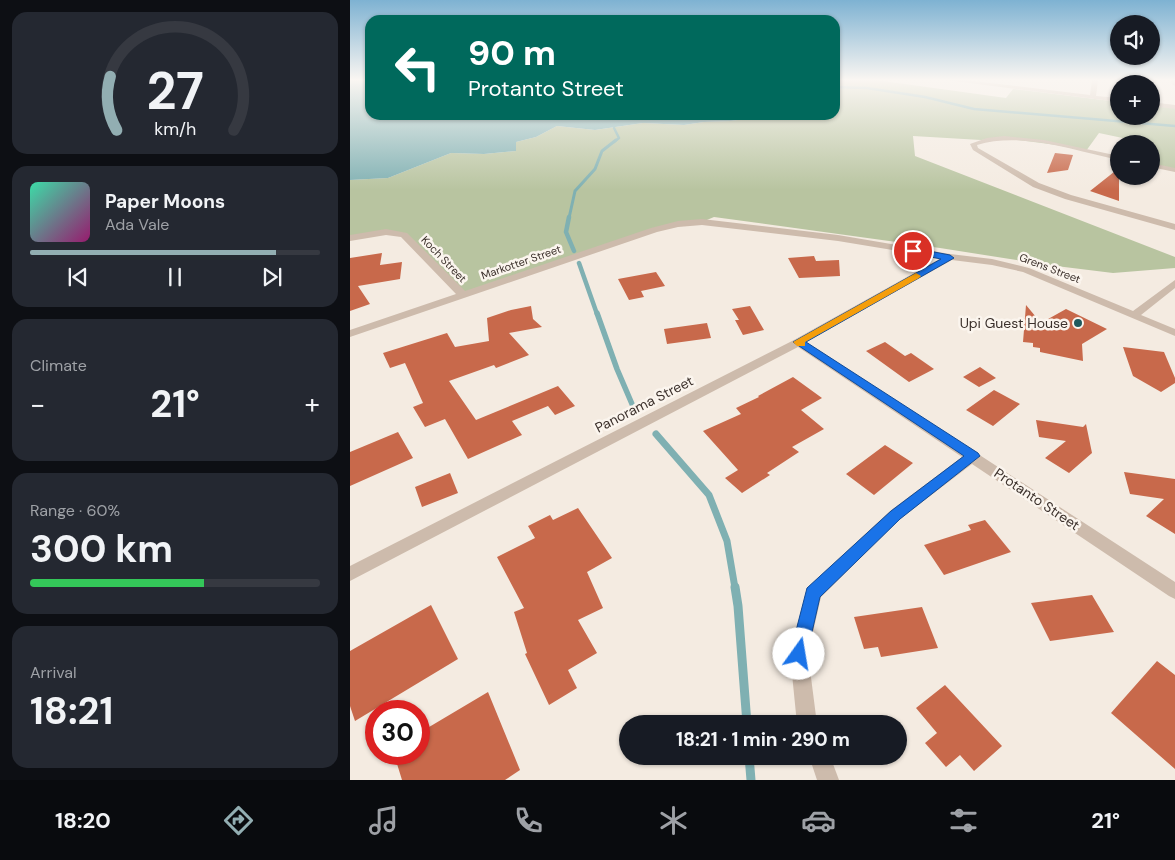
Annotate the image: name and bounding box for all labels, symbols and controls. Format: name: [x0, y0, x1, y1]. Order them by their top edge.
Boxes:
map controls: [1110, 15, 1160, 185]
button: sound: [1110, 15, 1160, 65]
text: 90 m: [468, 30, 556, 76]
icon: left: [385, 35, 450, 100]
text: 27: [146, 57, 204, 125]
text: Protanto Street: [468, 74, 624, 103]
button: +: [1110, 75, 1160, 125]
text: km/h: [154, 117, 196, 141]
button: −: [1110, 135, 1160, 185]
text: Paper Moons: [105, 189, 225, 214]
text: Ada Vale: [105, 214, 169, 235]
pin: [892, 230, 934, 272]
street label: Koch Street: [418, 233, 470, 285]
icon: arrive: [899, 237, 927, 265]
street label: Markotter Street: [479, 242, 563, 282]
street label: Grens Street: [1017, 250, 1083, 286]
icon: previous: [64, 263, 92, 291]
icon: pause: [161, 263, 189, 291]
icon: next: [258, 263, 286, 291]
place label: Upi Guest House: [960, 314, 1068, 332]
marker: Upi Guest House: [1072, 317, 1084, 329]
text: Climate: [30, 355, 87, 376]
street label: Panorama Street: [592, 371, 696, 437]
text: 21°: [150, 379, 200, 429]
text: −: [30, 386, 45, 423]
text: +: [305, 386, 320, 423]
street label: Protanto Street: [991, 464, 1083, 534]
text: Range · 60%: [30, 500, 120, 521]
text: 300 km: [30, 524, 173, 574]
position arrow: [772, 627, 824, 679]
text: Arrival: [30, 662, 77, 683]
text: 18:21: [30, 686, 113, 736]
speed limit sign: 30: [365, 700, 430, 765]
text: 18:21 · 1 min · 290 m: [676, 727, 850, 752]
icon: directions: [221, 803, 256, 838]
icon: music: [366, 803, 401, 838]
icon: phone: [511, 803, 546, 838]
icon: climate: [656, 803, 691, 838]
icon: car: [801, 803, 836, 838]
icon: filters: [946, 803, 981, 838]
text: 18:20: [55, 806, 111, 835]
text: 21°: [1091, 806, 1120, 835]

